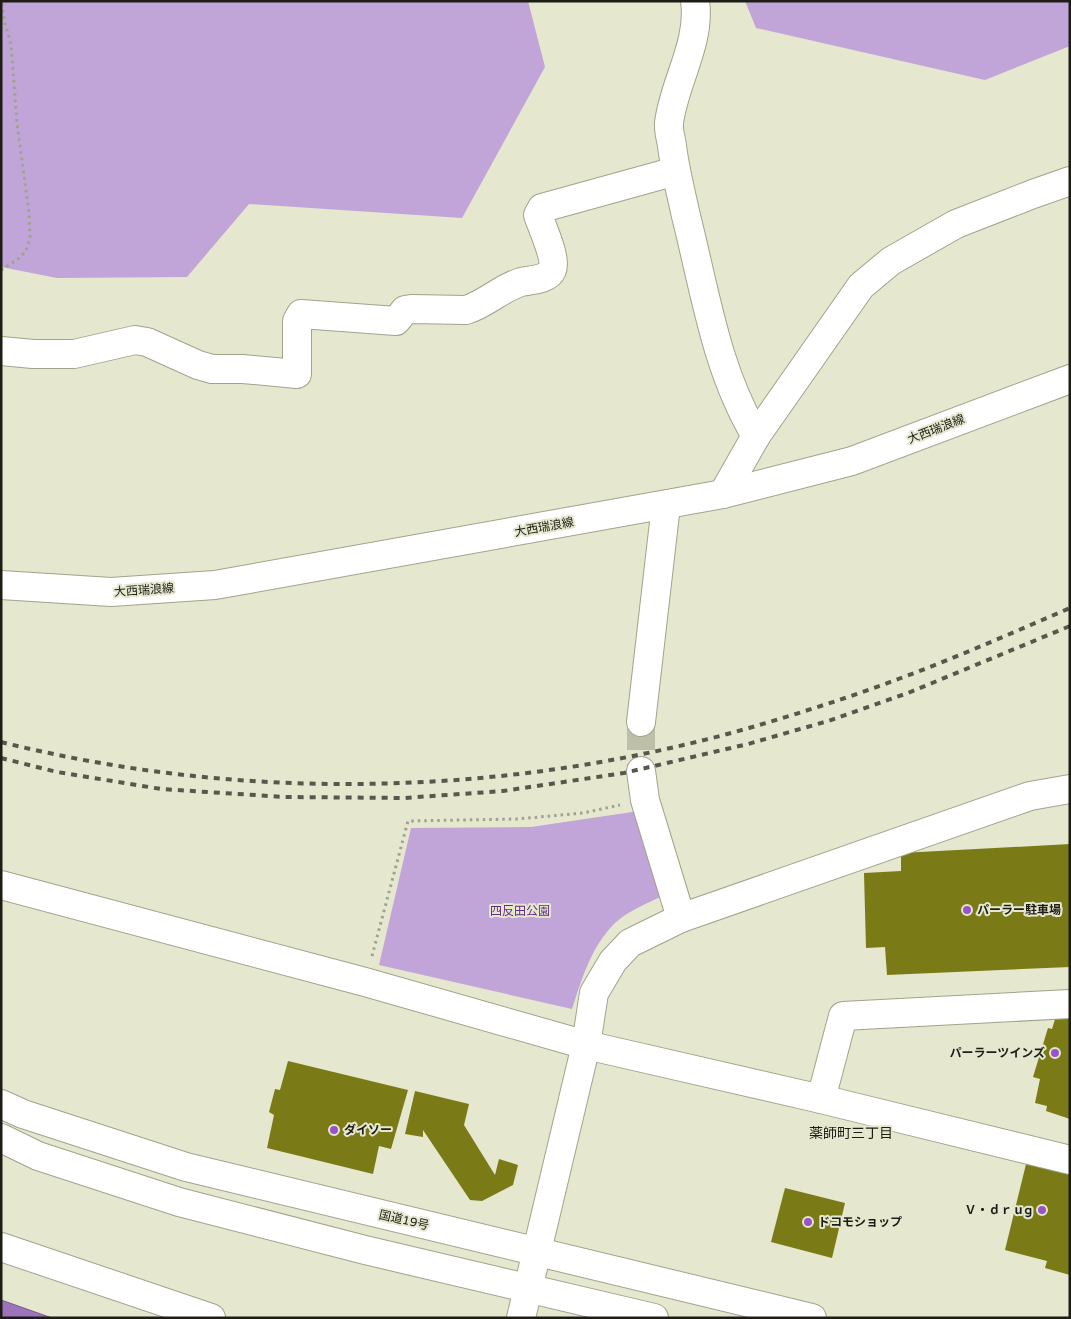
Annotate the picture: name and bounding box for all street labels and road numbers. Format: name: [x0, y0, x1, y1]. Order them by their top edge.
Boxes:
street label: 大西瑞浪線: [905, 412, 967, 446]
street label: 大西瑞浪線: [513, 515, 575, 539]
street label: 大西瑞浪線: [114, 581, 174, 599]
street label: 国道19号: [378, 1207, 430, 1233]

